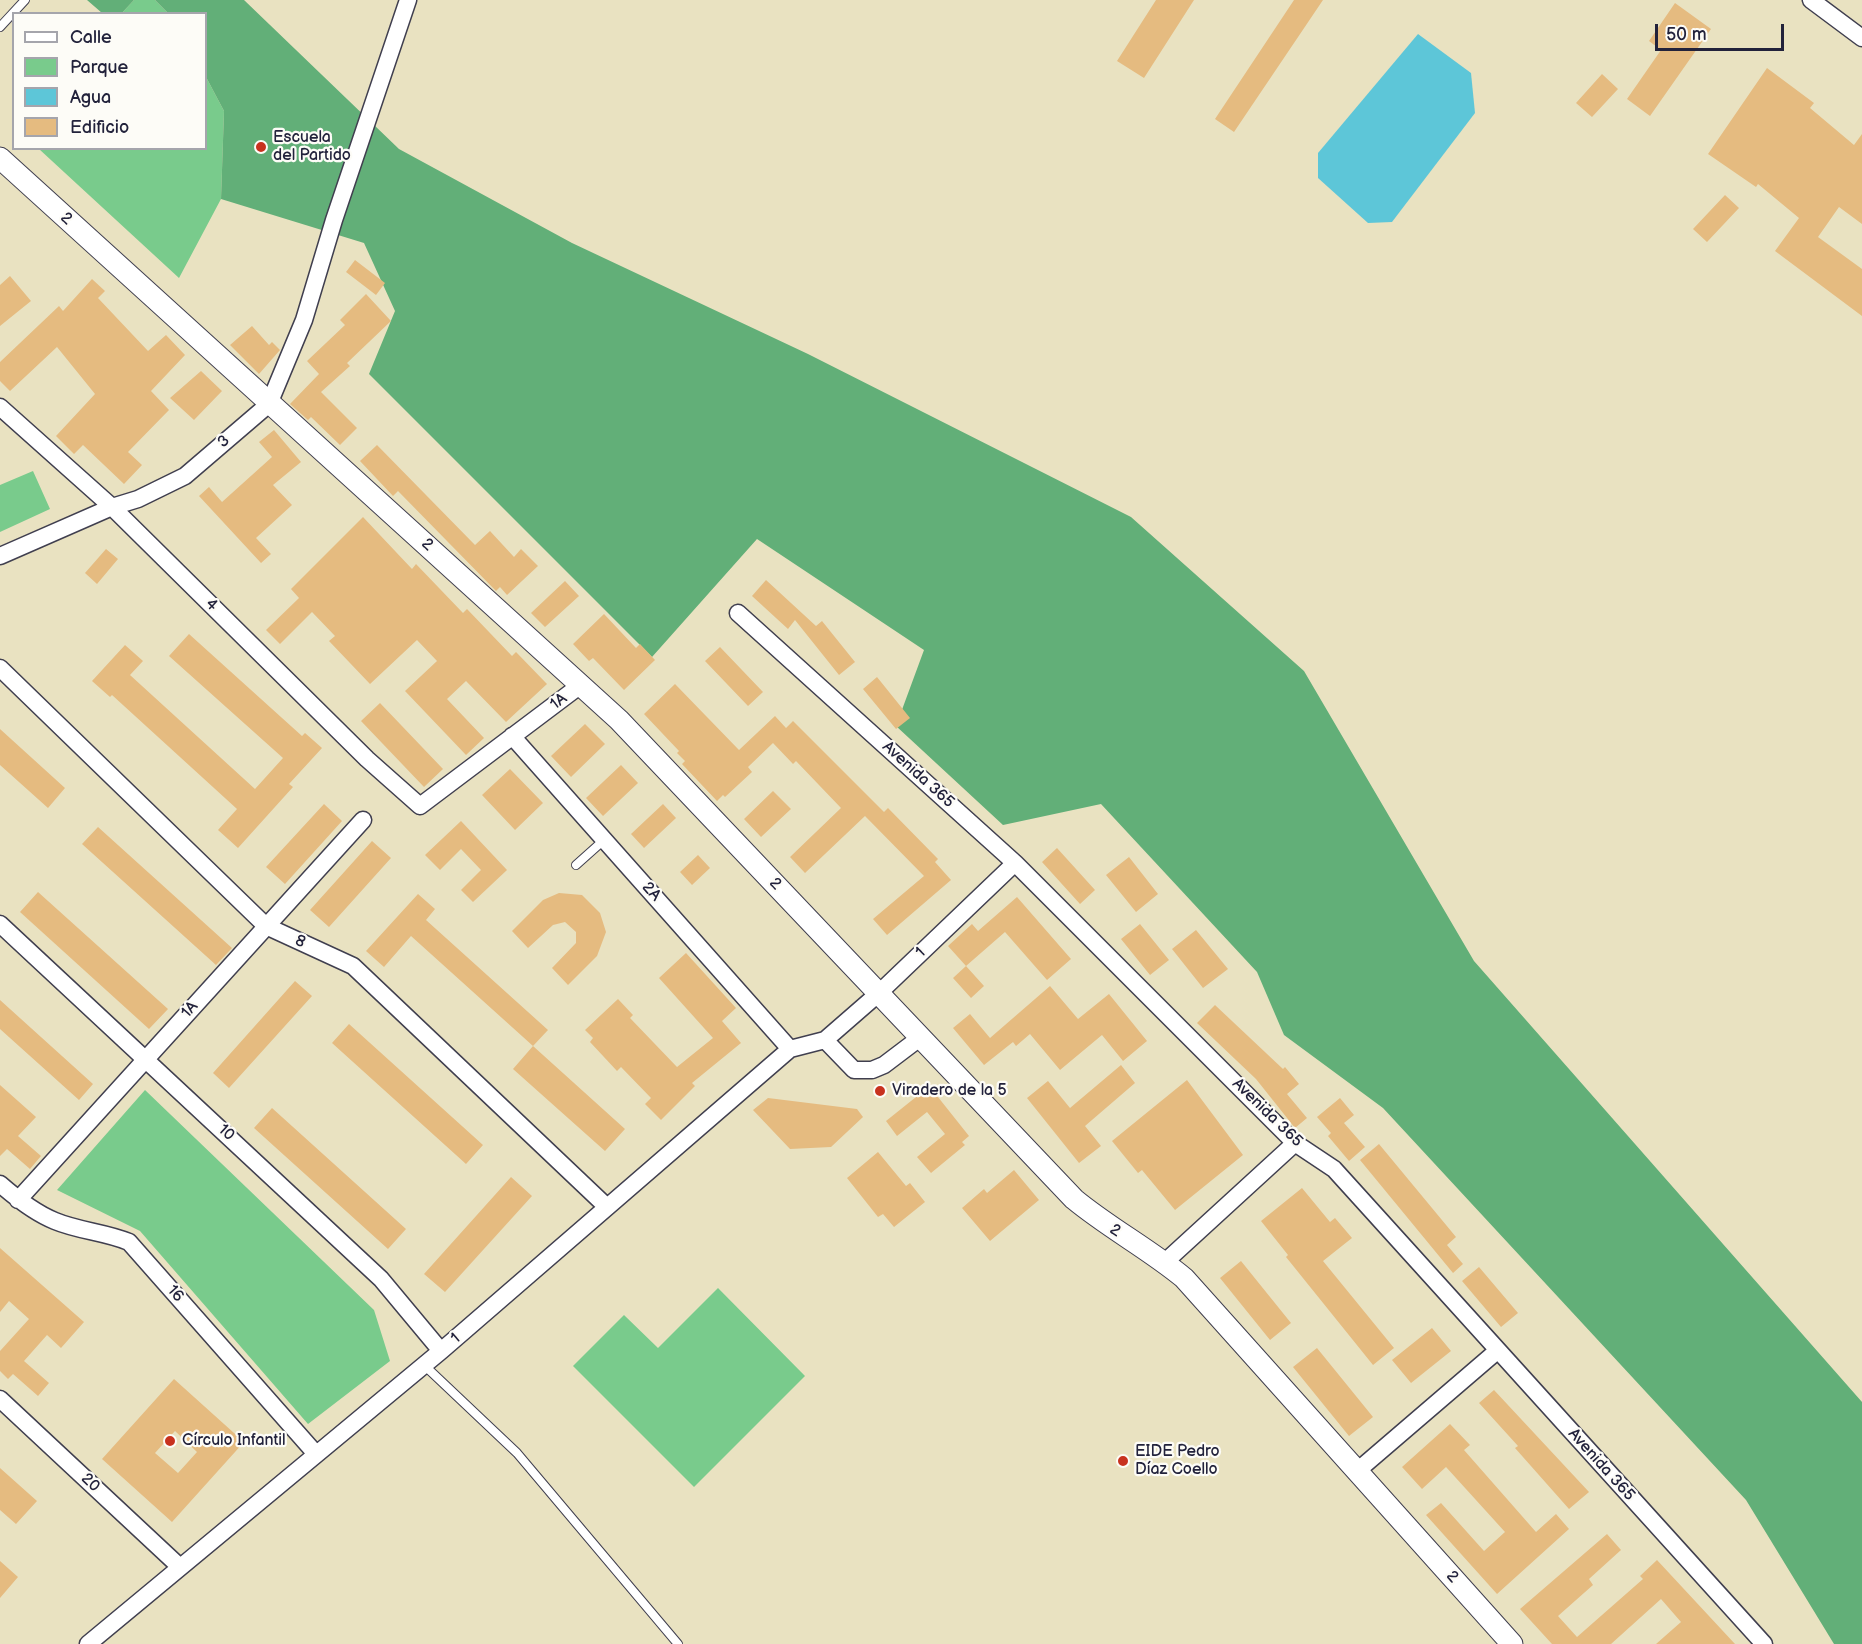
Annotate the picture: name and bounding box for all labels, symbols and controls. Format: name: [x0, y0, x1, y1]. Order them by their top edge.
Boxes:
legend: [12, 12, 207, 150]
scale bar: [1658, 12, 1787, 50]
text: 50 m: [1666, 24, 1707, 45]
text: Calle: [70, 27, 112, 48]
text: Parque: [70, 57, 128, 78]
text: Agua: [70, 87, 111, 108]
text: Edificio: [70, 117, 129, 138]
place label: Escuela del Partido: [273, 128, 351, 166]
marker: Escuela del Partido: [254, 140, 268, 154]
street label: 2: [56, 209, 76, 229]
street label: 3: [214, 432, 234, 452]
street label: 2: [417, 535, 437, 555]
street label: 4: [201, 595, 221, 615]
street label: 1A: [547, 690, 571, 714]
street label: Avenida 365: [878, 738, 958, 812]
street label: 2: [765, 874, 785, 894]
street label: 2A: [637, 878, 665, 906]
street label: 8: [292, 931, 308, 953]
street label: 1: [912, 944, 930, 962]
street label: 1A: [178, 998, 202, 1022]
street label: Avenida 365: [1228, 1075, 1306, 1151]
place label: Viradero de la 5: [892, 1081, 1007, 1101]
marker: Viradero de la 5: [873, 1084, 887, 1098]
street label: 10: [214, 1121, 238, 1145]
street label: 2: [1106, 1220, 1124, 1242]
street label: 16: [163, 1282, 187, 1306]
street label: 1: [447, 1330, 465, 1348]
street label: Avenida 365: [1564, 1425, 1638, 1505]
place label: Círculo Infantil: [182, 1431, 286, 1451]
marker: Círculo Infantil: [163, 1434, 177, 1448]
place label: EIDE Pedro Díaz Coello: [1135, 1442, 1220, 1480]
marker: EIDE Pedro Díaz Coello: [1116, 1454, 1130, 1468]
street label: 20: [77, 1470, 103, 1496]
street label: 2: [1442, 1567, 1462, 1587]

